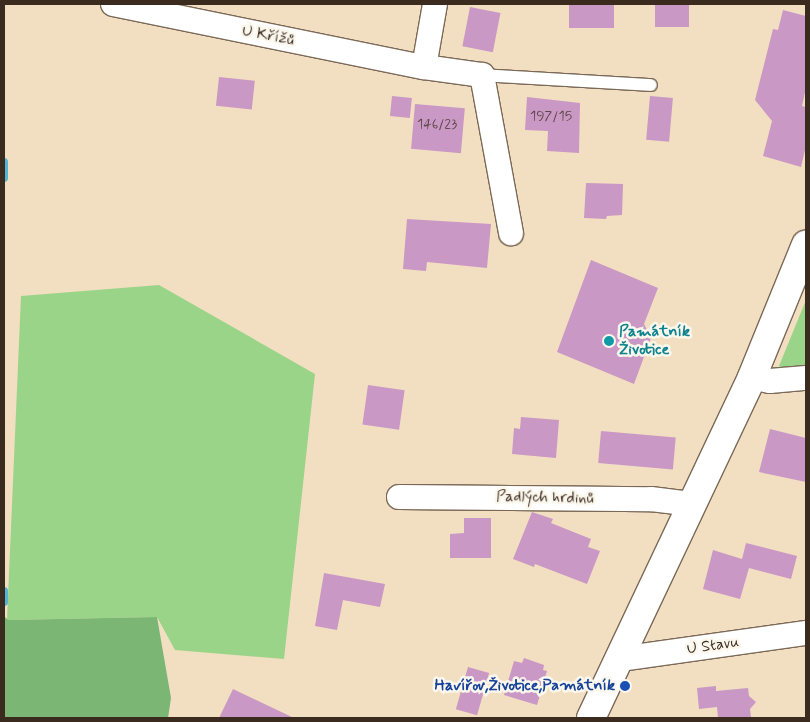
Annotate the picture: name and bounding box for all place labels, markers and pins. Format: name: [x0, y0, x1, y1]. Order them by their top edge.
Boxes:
place label: Památník Životice: [619, 322, 690, 360]
marker: Památník Životice: [603, 335, 615, 347]
place label: Havířov,Životice,Památník: [435, 676, 615, 696]
marker: Havířov,Životice,Památník: [619, 680, 631, 692]

